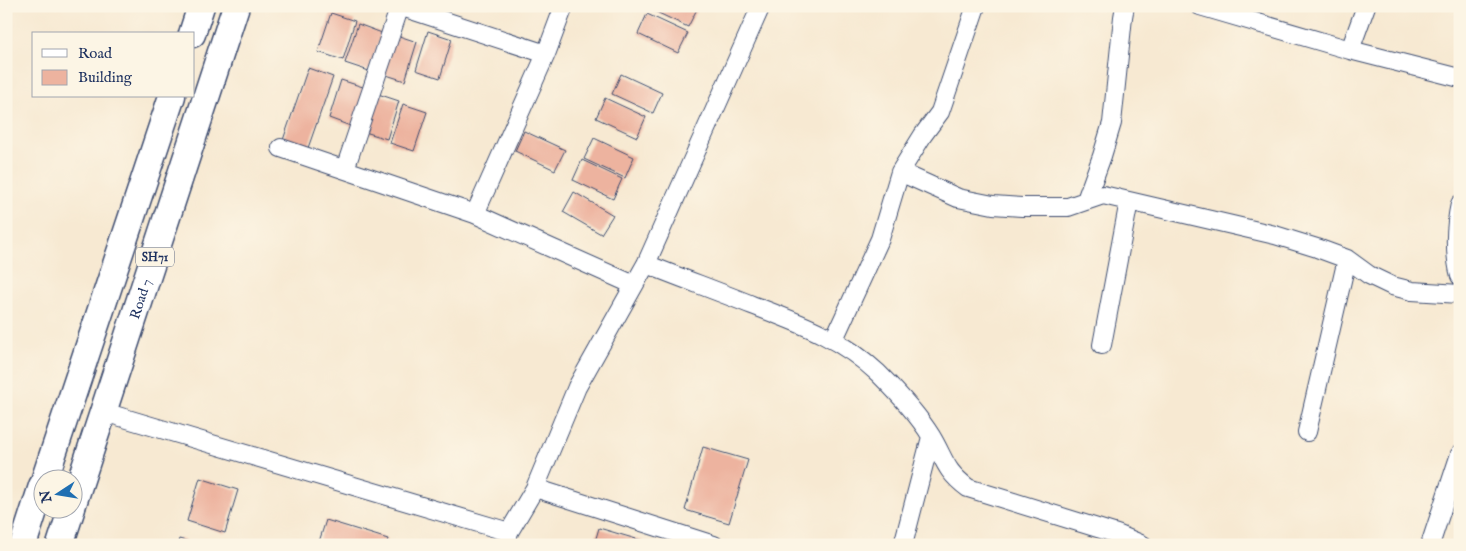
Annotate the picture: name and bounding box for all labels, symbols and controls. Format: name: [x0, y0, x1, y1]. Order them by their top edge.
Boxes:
legend: [32, 32, 195, 98]
text: Road: [78, 44, 113, 63]
text: Building: [78, 68, 133, 87]
road number: SH71: [136, 248, 174, 266]
street label: Road 7: [126, 277, 156, 322]
north arrow: [32, 468, 82, 518]
text: N: [36, 489, 57, 505]

